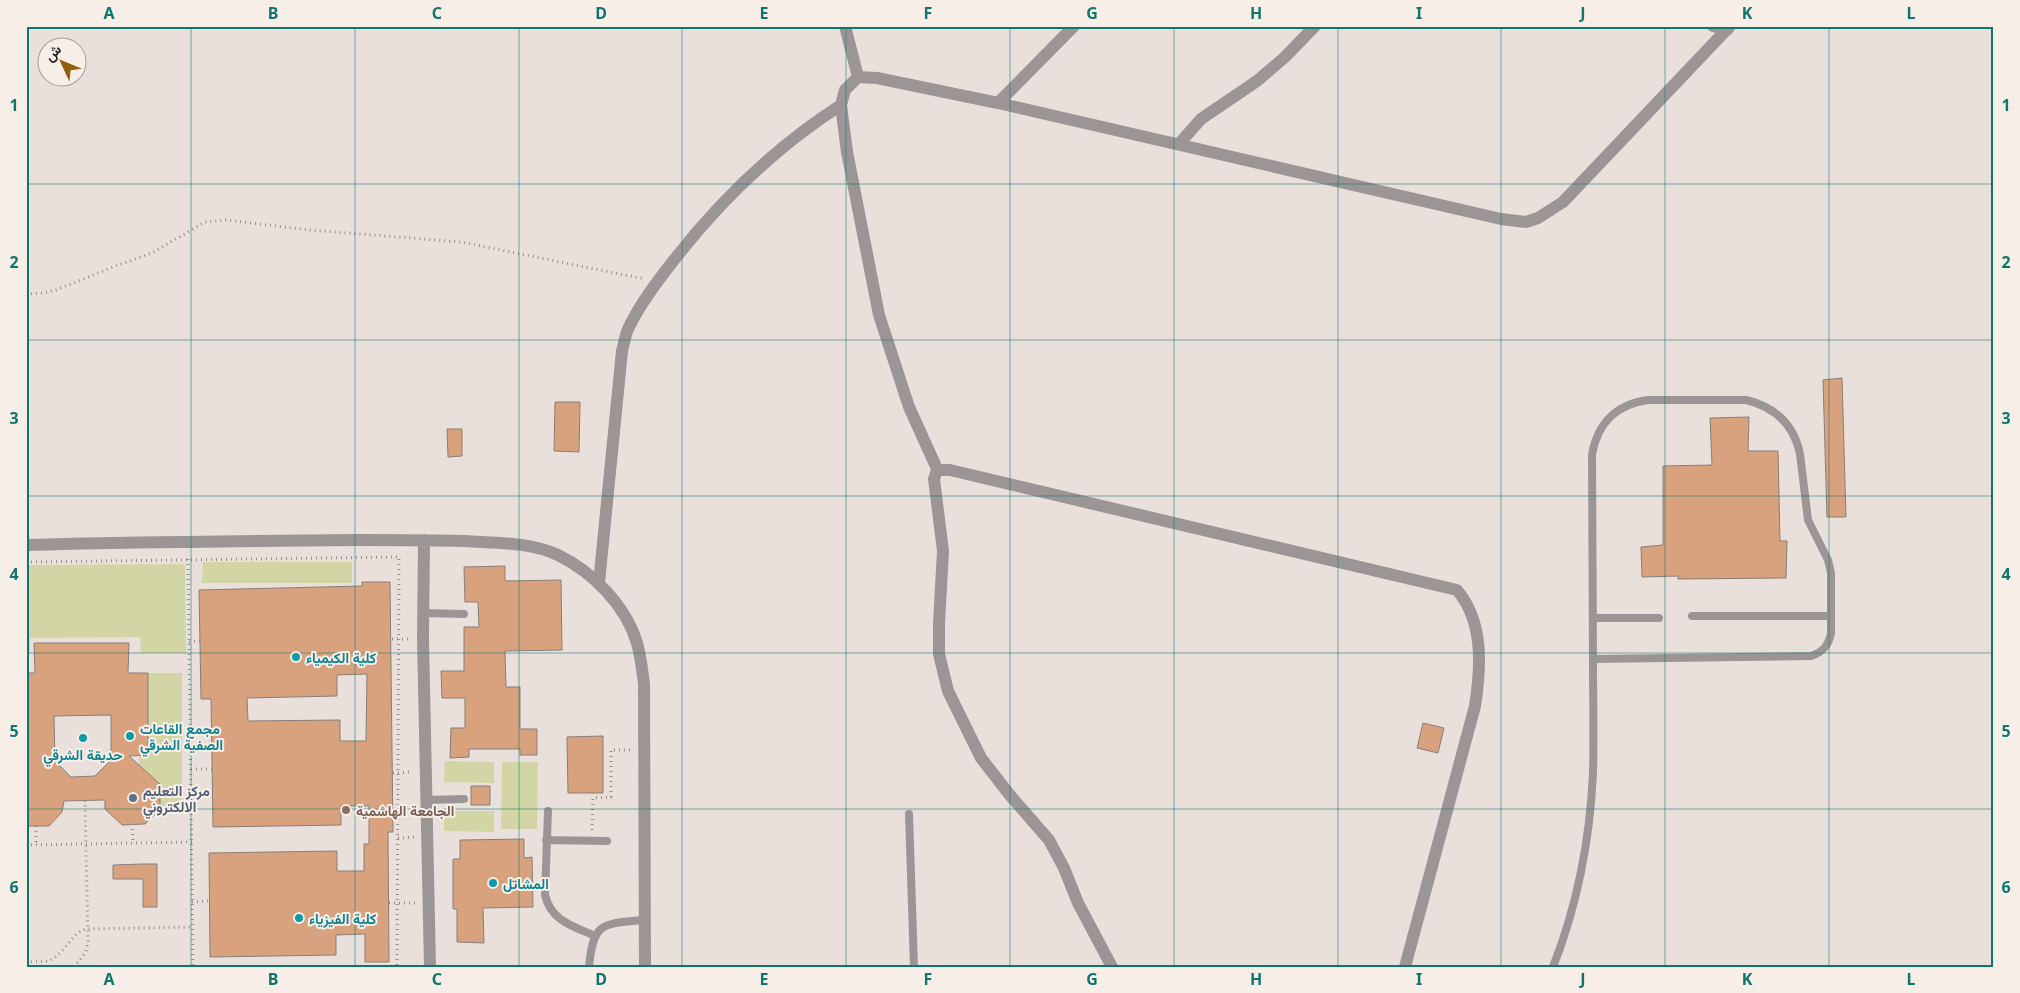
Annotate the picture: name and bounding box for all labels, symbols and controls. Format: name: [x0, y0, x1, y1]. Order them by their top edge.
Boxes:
text: A: [103, 2, 115, 24]
text: B: [268, 2, 278, 24]
text: C: [432, 2, 442, 24]
text: D: [595, 2, 607, 24]
text: E: [760, 2, 769, 24]
text: F: [924, 2, 932, 24]
text: G: [1086, 2, 1098, 24]
text: H: [1250, 2, 1262, 24]
text: I: [1416, 2, 1422, 24]
text: J: [1578, 2, 1586, 24]
text: K: [1742, 2, 1753, 24]
text: L: [1907, 2, 1916, 24]
north arrow: [38, 38, 88, 88]
text: ش: [40, 40, 65, 65]
text: 1: [9, 94, 19, 116]
text: 1: [2001, 94, 2011, 116]
text: 2: [9, 251, 19, 273]
text: 2: [2001, 251, 2011, 273]
text: 3: [9, 407, 19, 429]
text: 3: [2001, 407, 2011, 429]
text: 4: [9, 563, 19, 585]
text: 4: [2001, 563, 2011, 585]
place label: كلية الكيمياء: [306, 648, 376, 667]
marker: كلية الكيمياء: [290, 651, 302, 663]
place label: مجمع القاعات الصفية الشرقي: [140, 719, 223, 757]
text: 5: [9, 720, 19, 742]
text: 5: [2001, 720, 2011, 742]
marker: مجمع القاعات الصفية الشرقي: [124, 730, 136, 742]
marker: حديقة الشرقي: [77, 732, 89, 744]
place label: حديقة الشرقي: [43, 745, 123, 767]
place label: مركز التعليم الالكتروني: [143, 781, 210, 819]
marker: مركز التعليم الالكتروني: [127, 792, 139, 804]
place label: الجامعة الهاشمية: [356, 801, 454, 820]
marker: الجامعة الهاشمية: [340, 804, 352, 816]
place label: المشاتل: [503, 874, 549, 893]
text: 6: [9, 876, 19, 898]
text: 6: [2001, 876, 2011, 898]
marker: المشاتل: [487, 877, 499, 889]
place label: كلية الفيزياء: [309, 909, 376, 928]
marker: كلية الفيزياء: [293, 912, 305, 924]
text: A: [103, 968, 115, 990]
text: B: [268, 968, 278, 990]
text: C: [432, 968, 442, 990]
text: D: [595, 968, 607, 990]
text: E: [760, 968, 769, 990]
text: F: [924, 968, 932, 990]
text: G: [1086, 968, 1098, 990]
text: H: [1250, 968, 1262, 990]
text: I: [1416, 968, 1422, 990]
text: J: [1578, 968, 1586, 990]
text: K: [1742, 968, 1753, 990]
text: L: [1907, 968, 1916, 990]

